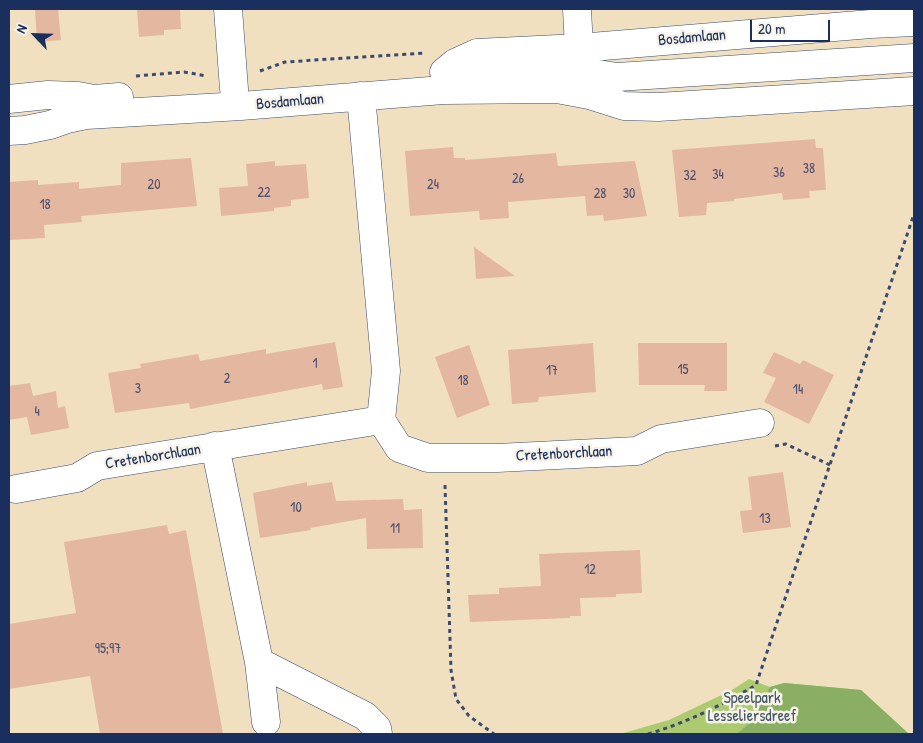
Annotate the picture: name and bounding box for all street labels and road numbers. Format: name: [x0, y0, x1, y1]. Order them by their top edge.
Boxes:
street label: Bosdamlaan: [657, 25, 727, 51]
street label: Bosdamlaan: [255, 89, 325, 115]
street label: Cretenborchlaan: [104, 440, 202, 474]
street label: Cretenborchlaan: [515, 442, 613, 466]

